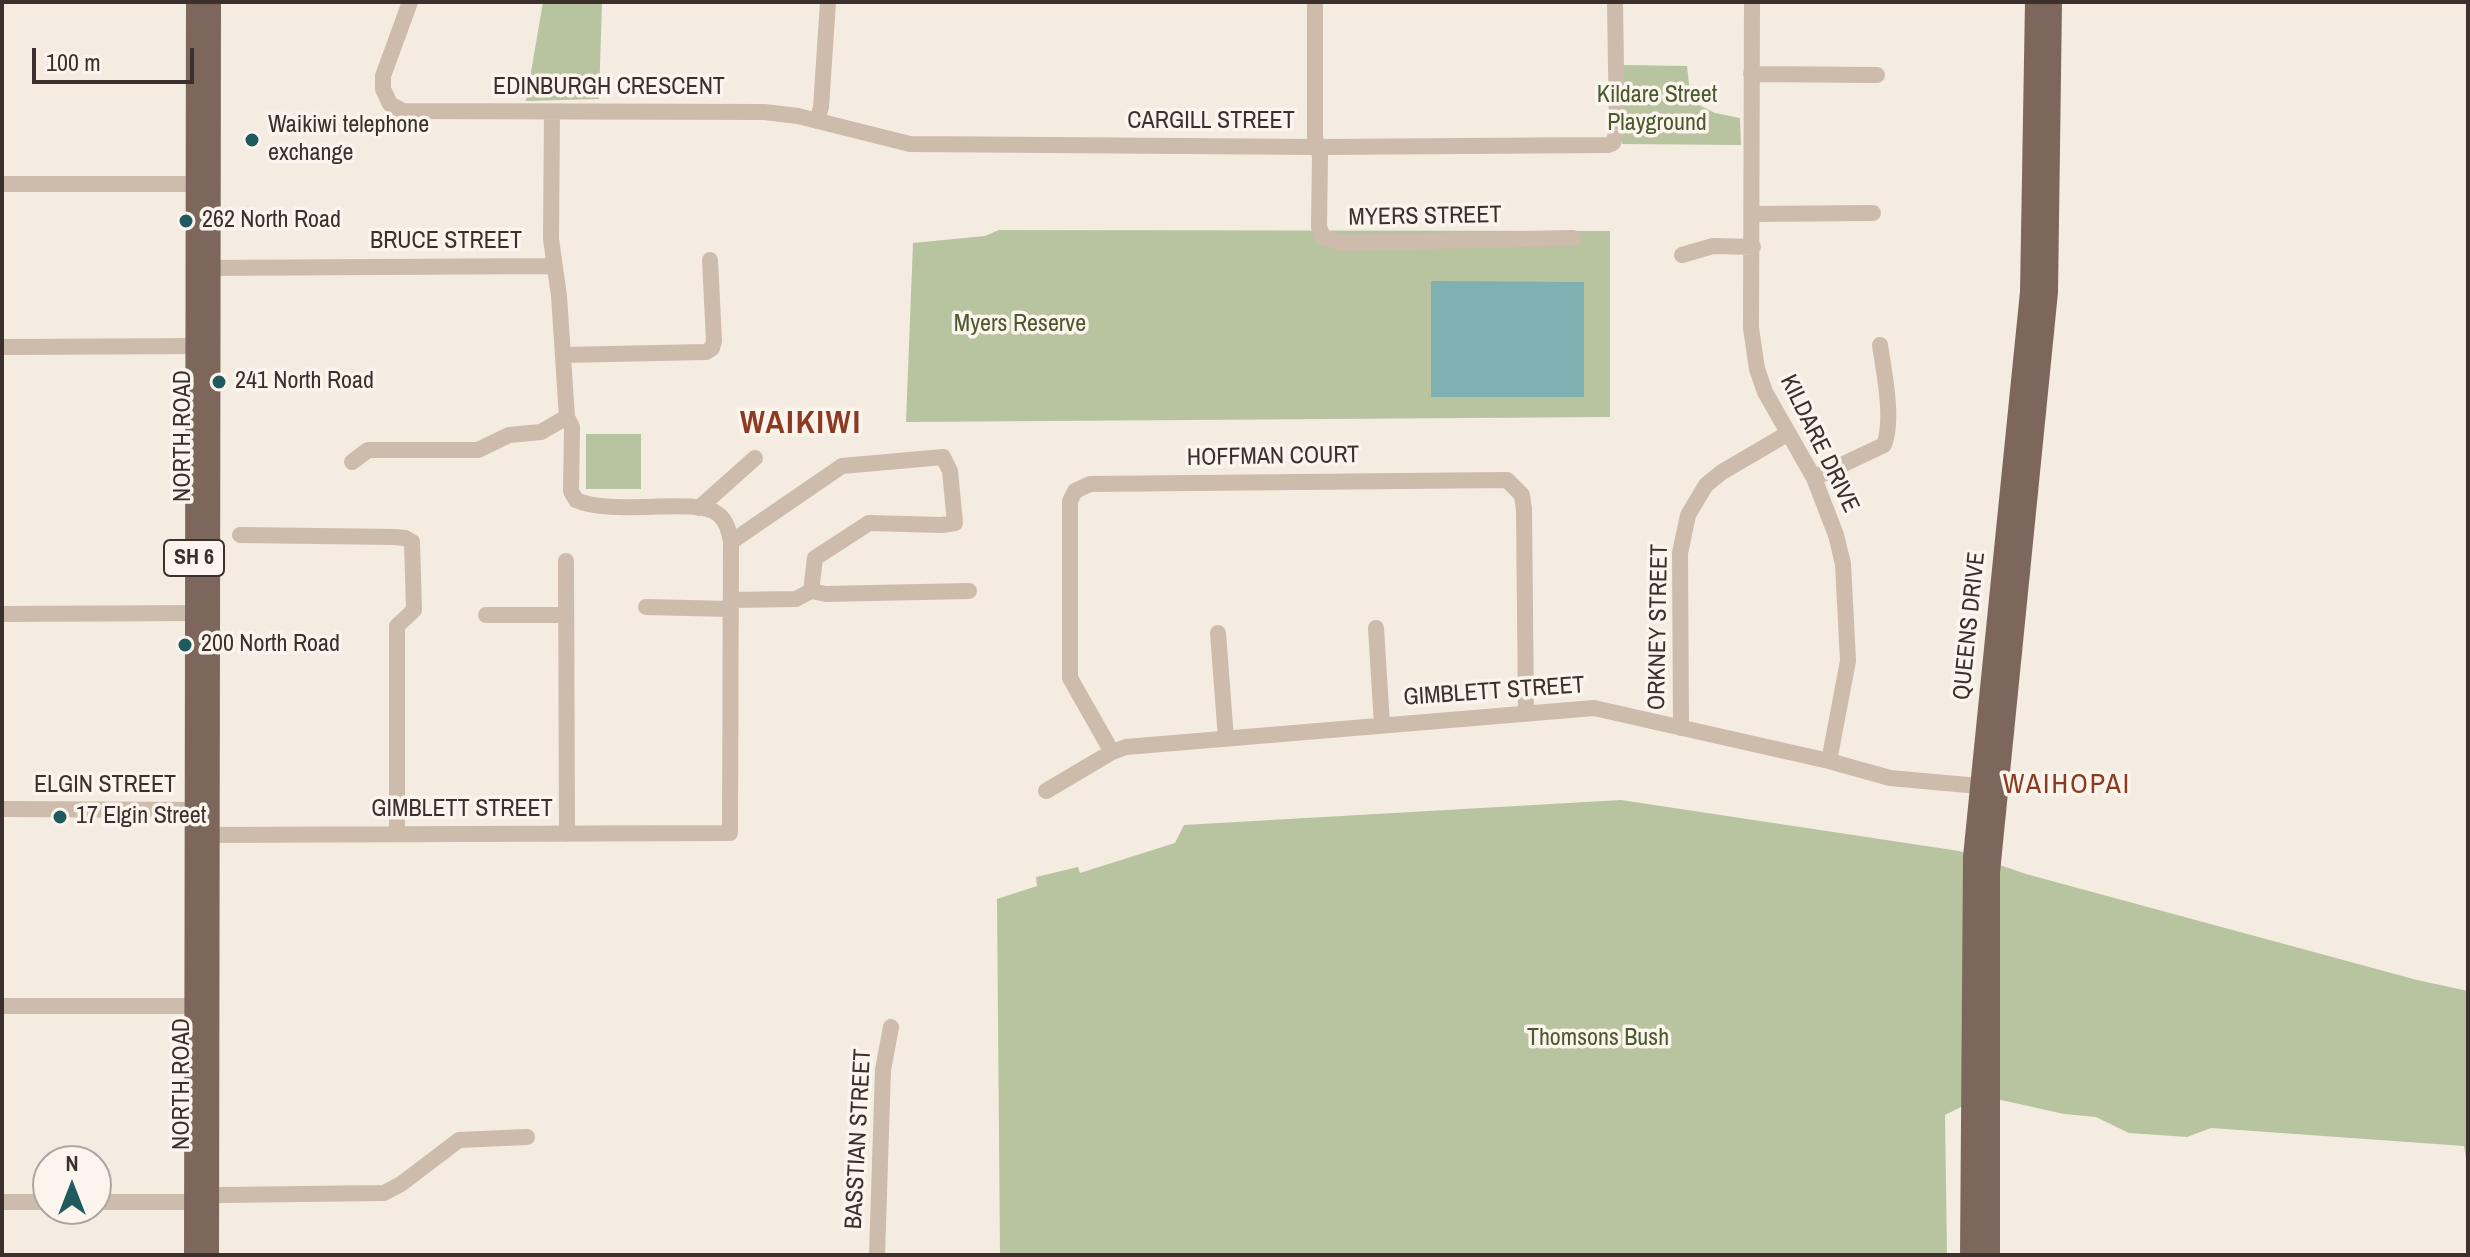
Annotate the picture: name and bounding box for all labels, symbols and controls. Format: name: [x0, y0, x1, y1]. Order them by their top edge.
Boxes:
scale bar: [36, 32, 198, 82]
text: 100 m: [46, 46, 101, 78]
street label: EDINBURGH CRESCENT: [493, 74, 725, 102]
park label: Kildare Street Playground: [1597, 82, 1717, 138]
street label: CARGILL STREET: [1127, 108, 1295, 136]
place label: Waikiwi telephone exchange: [268, 112, 429, 168]
marker: Waikiwi telephone exchange: [243, 131, 261, 149]
street label: MYERS STREET: [1348, 201, 1502, 233]
place label: 262 North Road: [202, 207, 341, 235]
marker: 262 North Road: [177, 212, 195, 230]
street label: BRUCE STREET: [370, 228, 522, 256]
park label: Myers Reserve: [954, 311, 1086, 339]
place label: 241 North Road: [235, 368, 374, 396]
street label: NORTH ROAD: [170, 370, 198, 502]
street label: KILDARE DRIVE: [1773, 370, 1865, 518]
marker: 241 North Road: [210, 373, 228, 391]
district label: WAIKIWI: [740, 405, 862, 443]
street label: HOFFMAN COURT: [1187, 441, 1359, 473]
road number: SH 6: [164, 540, 224, 576]
street label: ORKNEY STREET: [1643, 544, 1675, 710]
street label: QUEENS DRIVE: [1948, 551, 1992, 701]
place label: 200 North Road: [201, 631, 340, 659]
marker: 200 North Road: [176, 636, 194, 654]
street label: GIMBLETT STREET: [1402, 671, 1586, 713]
district label: WAIHOPAI: [2003, 768, 2131, 802]
street label: ELGIN STREET: [34, 772, 176, 800]
street label: GIMBLETT STREET: [371, 796, 553, 824]
place label: 17 Elgin Street: [76, 803, 206, 831]
marker: 17 Elgin Street: [51, 808, 69, 826]
street label: NORTH ROAD: [169, 1018, 197, 1150]
park label: Thomsons Bush: [1527, 1025, 1669, 1053]
street label: BASSTIAN STREET: [840, 1048, 878, 1230]
north arrow: [32, 1145, 112, 1225]
text: N: [65, 1148, 79, 1178]

